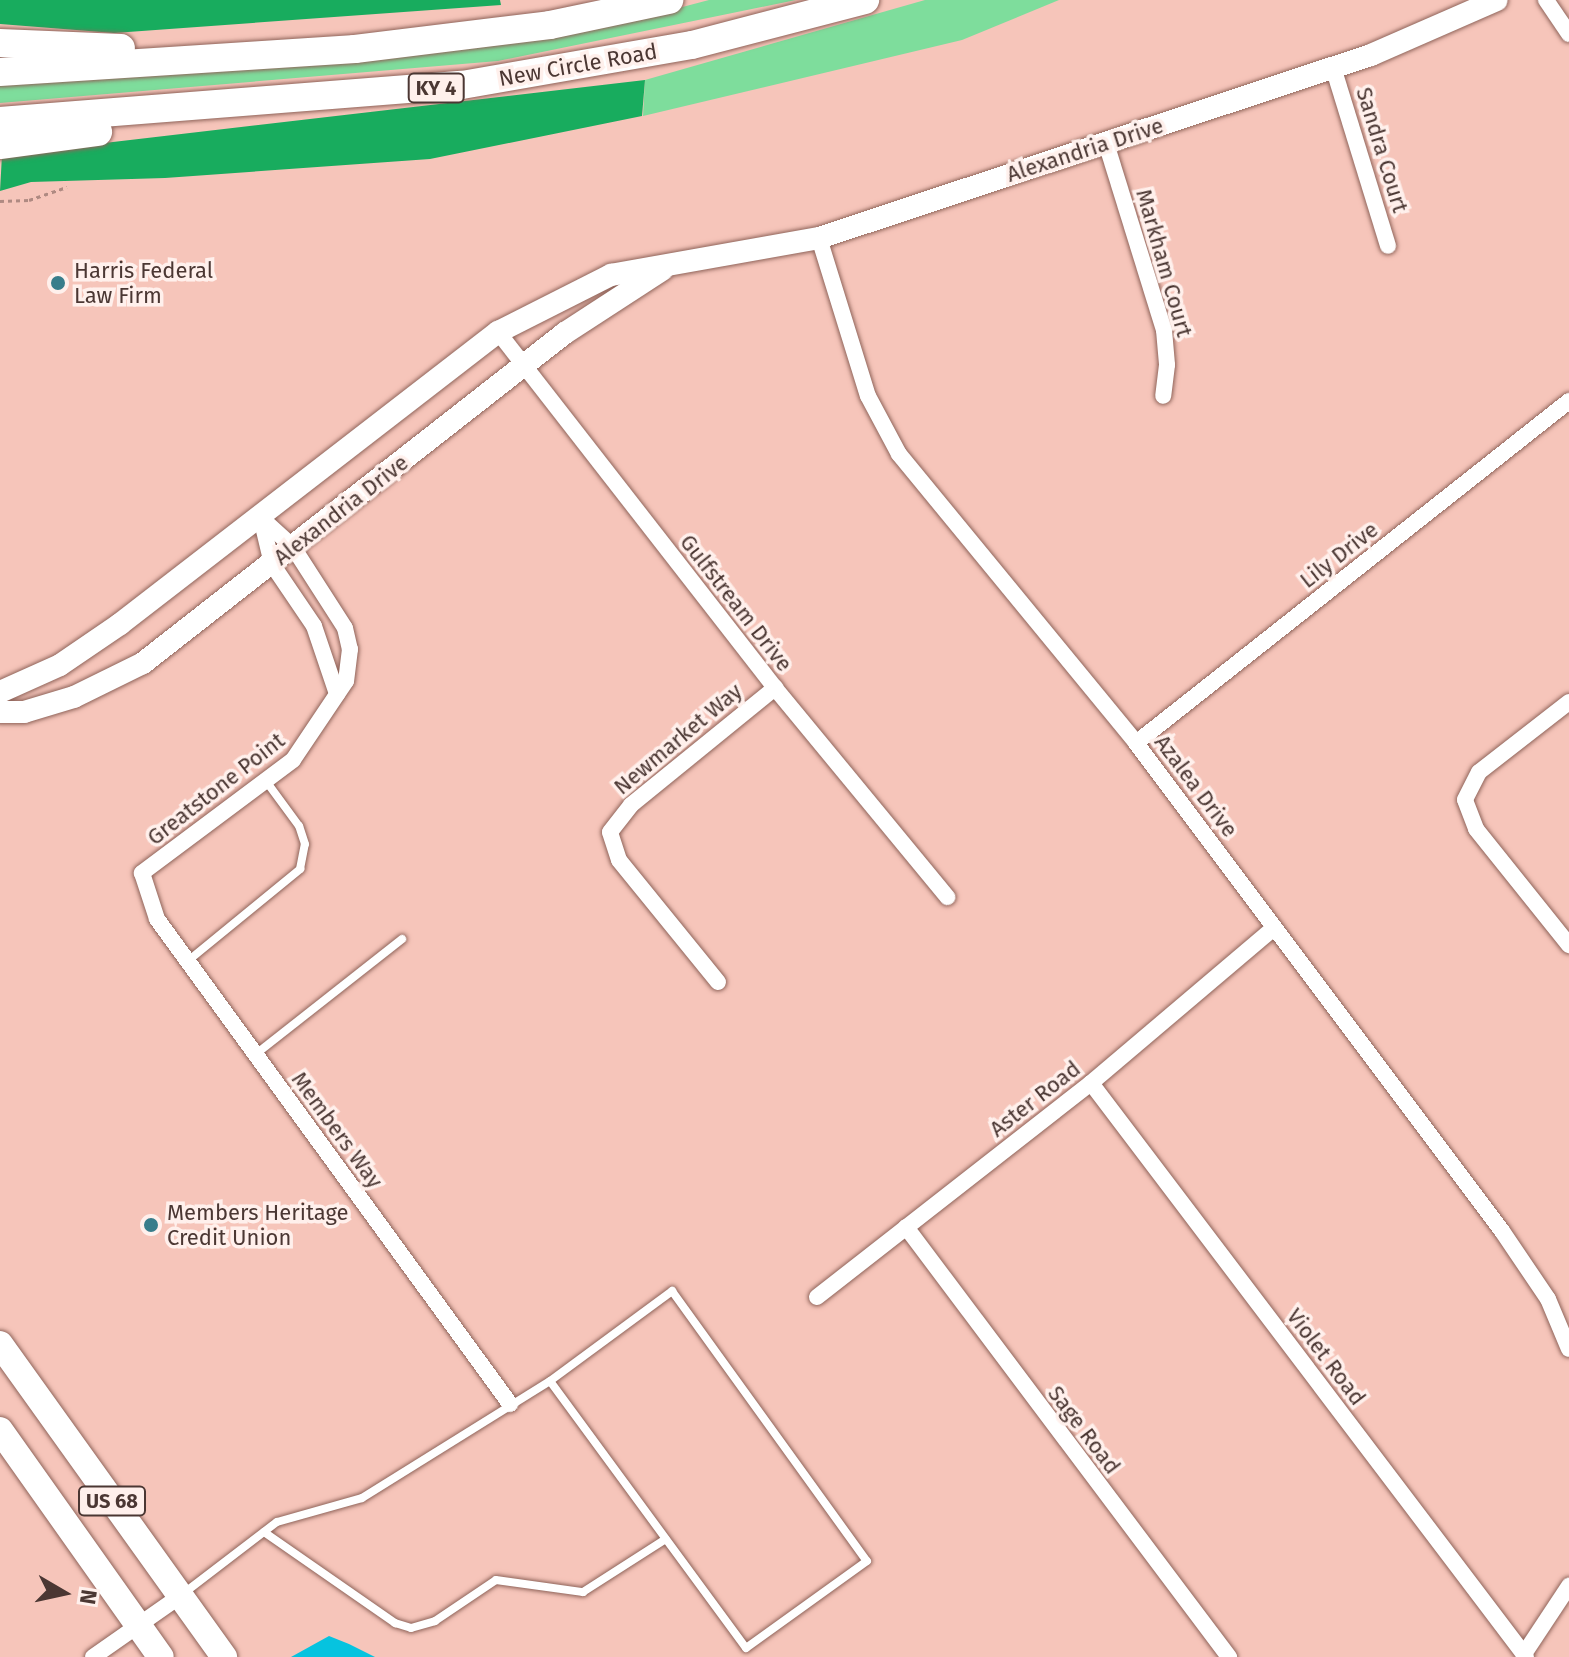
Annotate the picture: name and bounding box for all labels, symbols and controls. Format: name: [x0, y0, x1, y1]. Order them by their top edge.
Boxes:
street label: New Circle Road: [497, 38, 659, 92]
road number: KY 4: [406, 72, 466, 104]
street label: Sandra Court: [1350, 84, 1414, 216]
street label: Alexandria Drive: [1003, 112, 1167, 188]
street label: Markham Court: [1130, 186, 1198, 340]
place label: Harris Federal Law Firm: [74, 257, 213, 308]
marker: Harris Federal Law Firm: [49, 274, 67, 292]
street label: Alexandria Drive: [269, 449, 413, 571]
street label: Lily Drive: [1295, 516, 1383, 594]
street label: Gulfstream Drive: [674, 529, 798, 677]
street label: Newmarket Way: [609, 678, 747, 800]
street label: Greatstone Point: [142, 727, 290, 851]
street label: Azalea Drive: [1149, 730, 1243, 842]
street label: Aster Road: [985, 1055, 1085, 1143]
street label: Members Way: [286, 1067, 388, 1193]
place label: Members Heritage Credit Union: [167, 1199, 349, 1250]
marker: Members Heritage Credit Union: [142, 1216, 160, 1234]
street label: Violet Road: [1281, 1303, 1371, 1411]
street label: Sage Road: [1042, 1381, 1126, 1479]
road number: US 68: [78, 1485, 146, 1517]
north arrow: [24, 1553, 104, 1633]
text: N: [74, 1588, 103, 1606]

